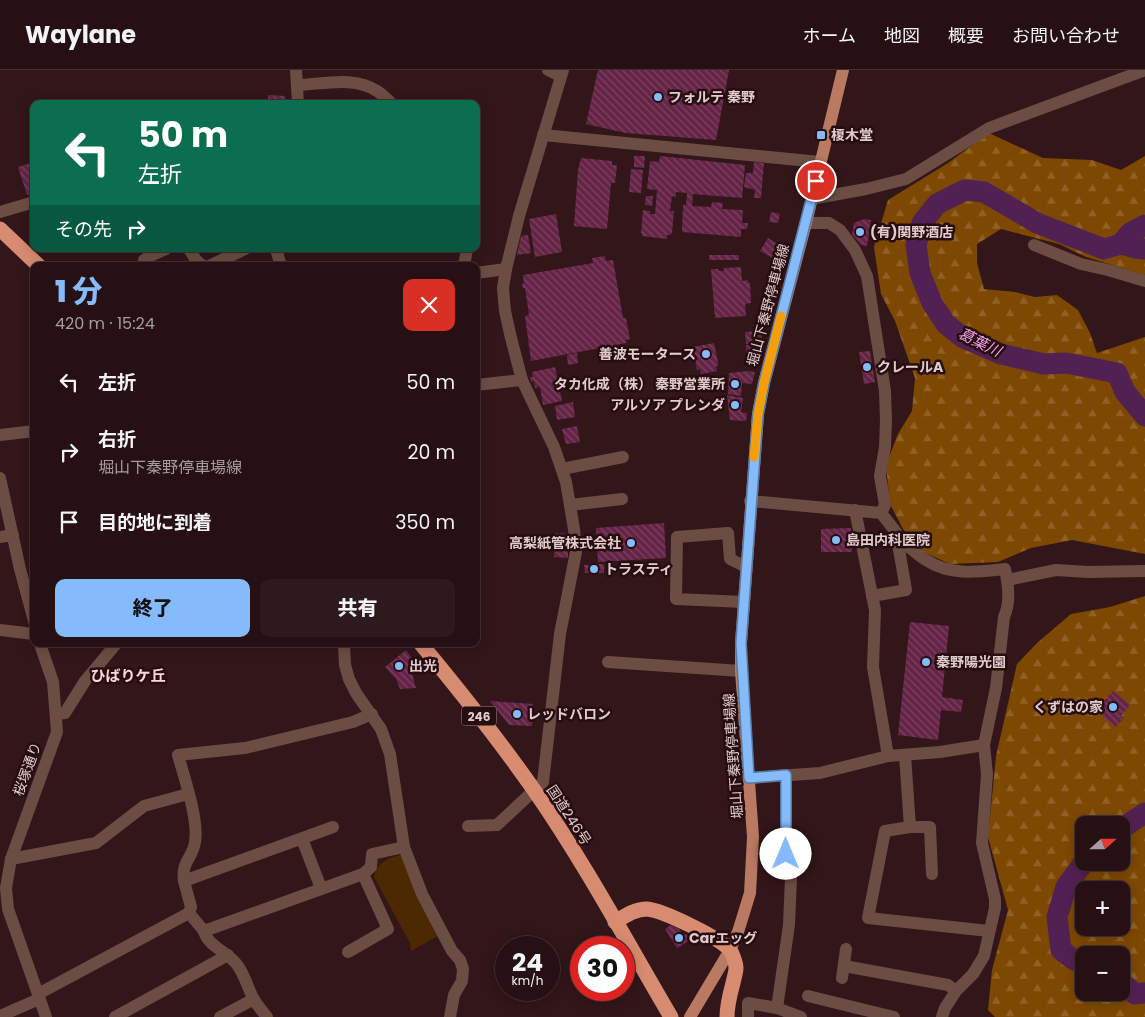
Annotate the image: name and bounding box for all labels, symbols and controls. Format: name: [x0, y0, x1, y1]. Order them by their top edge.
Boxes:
text: Waylane: [25, 18, 136, 51]
text: ホーム: [803, 23, 856, 48]
text: 地図: [884, 23, 920, 48]
text: 概要: [948, 23, 984, 48]
text: お問い合わせ: [1012, 23, 1120, 48]
place label: フォルテ 秦野: [668, 87, 755, 107]
marker: フォルテ 秦野: [652, 91, 664, 103]
text: 50 m: [138, 110, 228, 159]
icon: left: [55, 120, 120, 185]
place label: 榎木堂: [831, 125, 873, 145]
marker: 榎木堂: [815, 129, 827, 141]
text: 左折: [138, 159, 182, 190]
pin: [795, 160, 837, 202]
icon: arrive: [802, 167, 830, 195]
icon: right: [122, 215, 150, 243]
text: その先: [55, 216, 112, 243]
place label: (有)関野酒店: [870, 222, 953, 242]
marker: (有)関野酒店: [854, 226, 866, 238]
street label: 堀山下秦野停車場線: [742, 242, 794, 368]
text: 1 分: [55, 270, 102, 313]
button: close: [403, 279, 455, 331]
text: 420 m · 15:24: [55, 312, 155, 335]
water label: 葛葉川: [955, 323, 1007, 362]
place label: 善波モータース: [599, 344, 696, 364]
marker: 善波モータース: [700, 348, 712, 360]
place label: クレールA: [877, 357, 944, 377]
marker: クレールA: [861, 361, 873, 373]
icon: left: [55, 368, 83, 396]
text: 左折: [98, 369, 136, 396]
text: 50 m: [406, 369, 455, 396]
place label: タカ化成（株） 秦野営業所: [554, 374, 725, 394]
marker: タカ化成（株） 秦野営業所: [729, 378, 741, 390]
place label: アルソア プレンダ: [610, 395, 725, 415]
marker: アルソア プレンダ: [729, 399, 741, 411]
text: 右折: [98, 426, 136, 453]
icon: right: [55, 438, 83, 466]
text: 20 m: [407, 439, 455, 466]
text: 堀山下秦野停車場線: [98, 456, 242, 479]
icon: arrive: [55, 508, 83, 536]
text: 目的地に到着: [98, 509, 212, 536]
text: 350 m: [395, 509, 455, 536]
place label: 島田内科医院: [846, 530, 930, 550]
place label: 高梨紙管株式会社: [509, 533, 621, 553]
marker: 島田内科医院: [830, 534, 842, 546]
marker: 高梨紙管株式会社: [625, 537, 637, 549]
place label: トラスティ: [604, 559, 673, 579]
marker: トラスティ: [588, 563, 600, 575]
button: 終了: [55, 579, 250, 637]
button: 共有: [260, 579, 455, 637]
place label: 秦野陽光園: [936, 652, 1006, 672]
place label: 出光: [409, 656, 437, 676]
marker: 秦野陽光園: [920, 656, 932, 668]
marker: 出光: [393, 660, 405, 672]
district label: ひばりケ丘: [90, 665, 166, 686]
street label: 堀山下秦野停車場線: [719, 692, 747, 820]
place label: くずはの家: [1033, 697, 1103, 717]
marker: くずはの家: [1107, 701, 1119, 713]
place label: レッドバロン: [527, 704, 611, 724]
road number: 246: [462, 706, 496, 726]
marker: レッドバロン: [511, 708, 523, 720]
street label: 桜塚通り: [8, 739, 46, 799]
street label: 国道246号: [542, 781, 596, 849]
north arrow: [1075, 816, 1130, 871]
map controls: [1075, 816, 1130, 1001]
position arrow: [759, 827, 811, 879]
button: +: [1075, 881, 1130, 936]
place label: Carエッグ: [689, 928, 757, 948]
marker: Carエッグ: [673, 932, 685, 944]
speed limit sign: 30: [570, 936, 635, 1001]
text: 24: [512, 945, 543, 980]
button: −: [1075, 946, 1130, 1001]
text: km/h: [512, 972, 543, 989]

